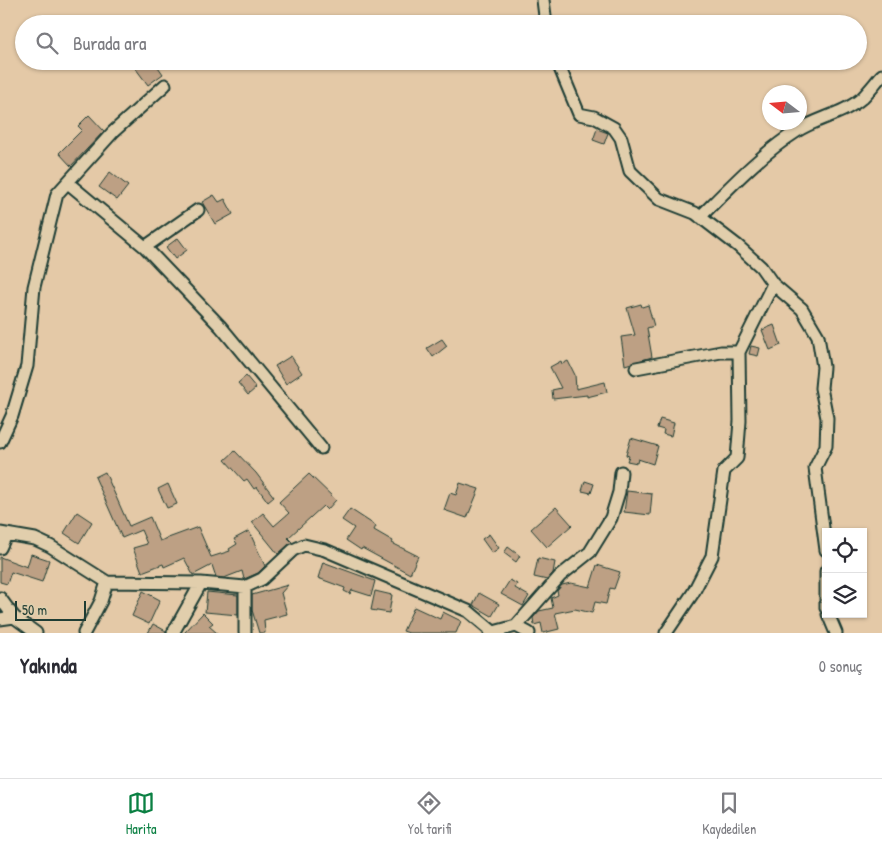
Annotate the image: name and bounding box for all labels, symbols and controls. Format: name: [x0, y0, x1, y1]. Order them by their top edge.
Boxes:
search box: [15, 15, 867, 70]
icon: search: [33, 29, 61, 57]
text: Burada ara: [73, 30, 146, 56]
north arrow: [762, 85, 807, 130]
map controls: [822, 528, 867, 618]
button: locate: [822, 528, 867, 573]
button: layers: [822, 573, 867, 618]
scale bar: [15, 598, 86, 621]
text: 50 m: [22, 600, 47, 619]
text: Yakında: [20, 651, 77, 680]
text: 0 sonuç: [819, 655, 862, 677]
tab: Harita: [126, 789, 157, 838]
tab: Yol tarifi: [408, 789, 451, 838]
tab: Kaydedilen: [702, 789, 756, 838]

